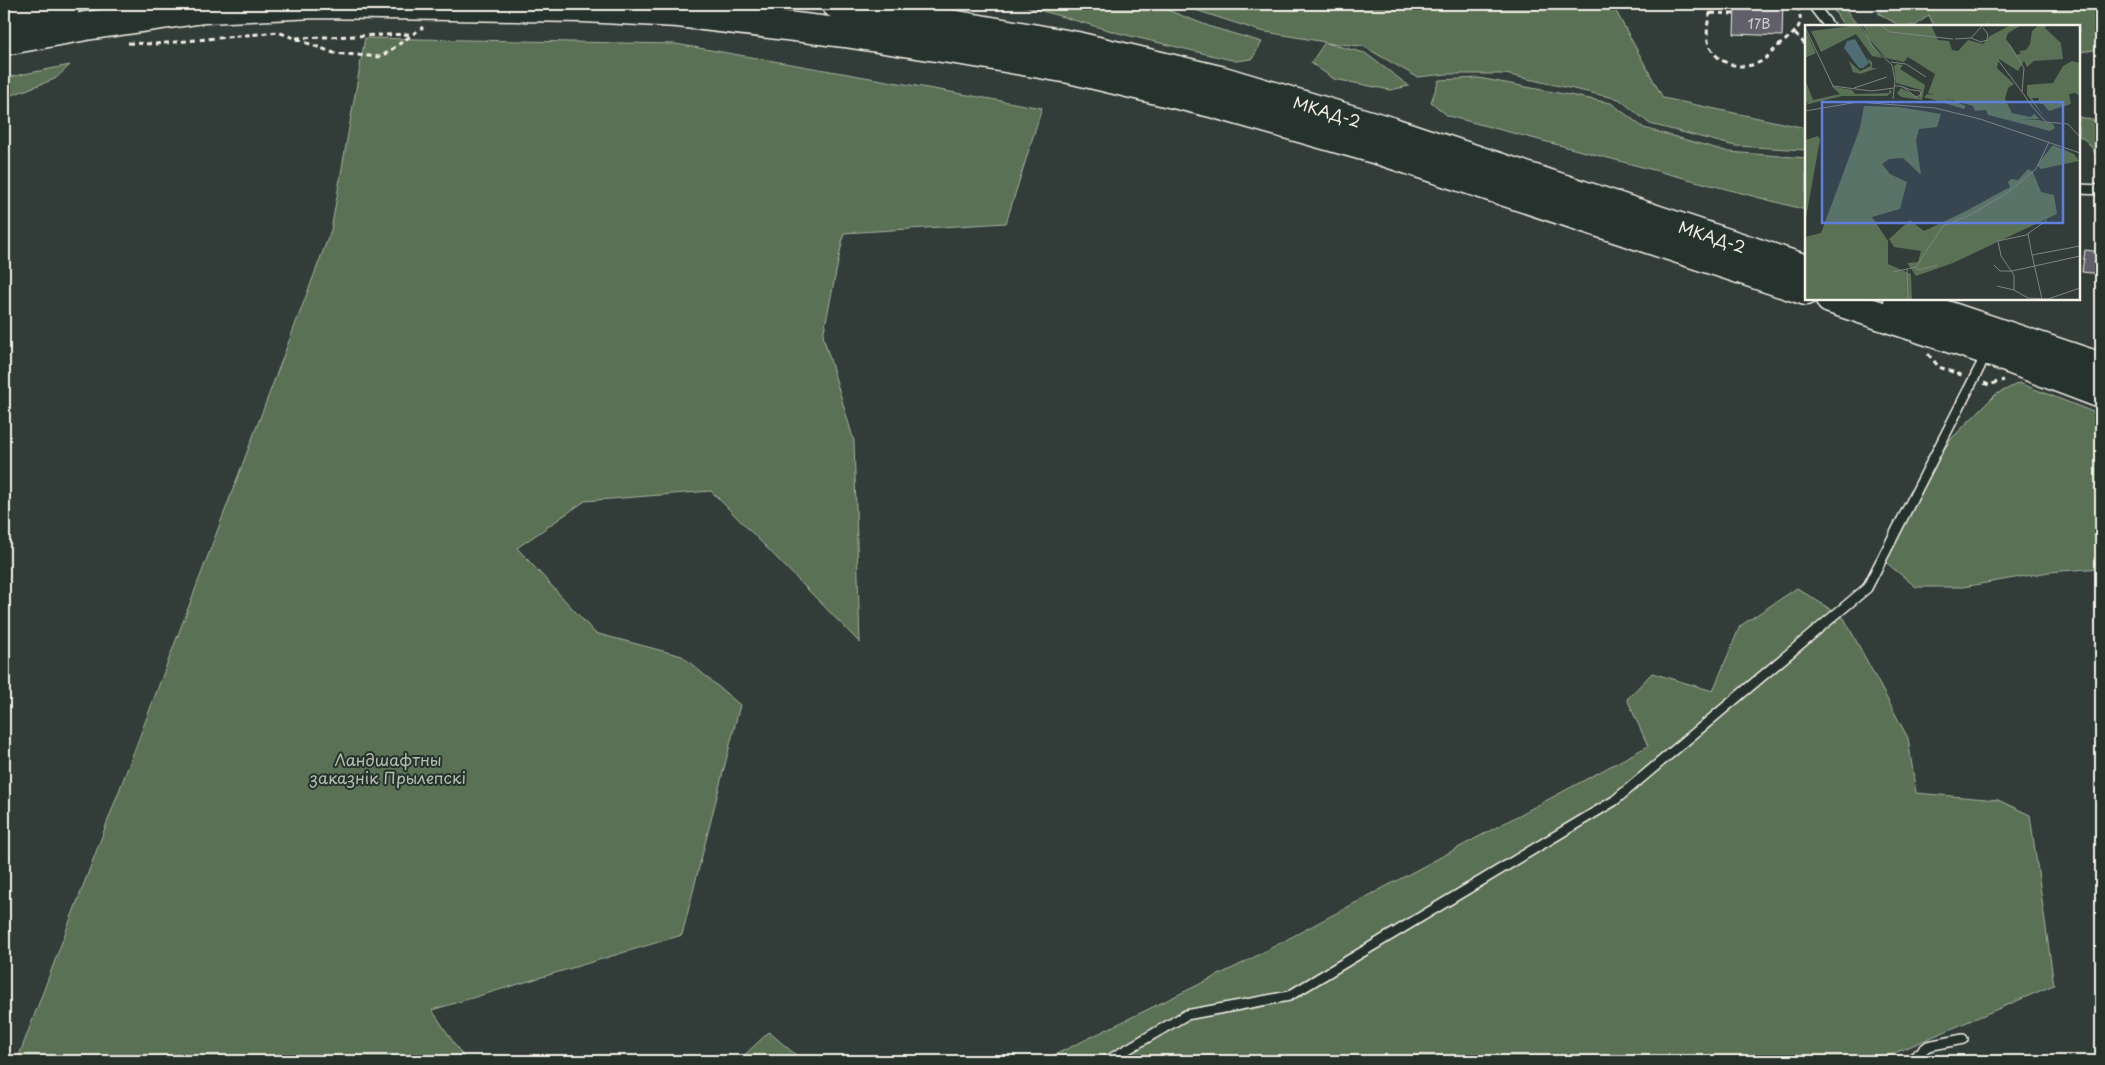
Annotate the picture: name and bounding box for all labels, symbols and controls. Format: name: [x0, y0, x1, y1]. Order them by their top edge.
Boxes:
house number: 17В: [1747, 13, 1771, 34]
inset map: [1805, 25, 2080, 300]
street label: МКАД-2: [1291, 89, 1364, 133]
street label: МКАД-2: [1676, 214, 1749, 258]
park label: Ландшафтны заказнік Прылепскі: [309, 747, 466, 789]

